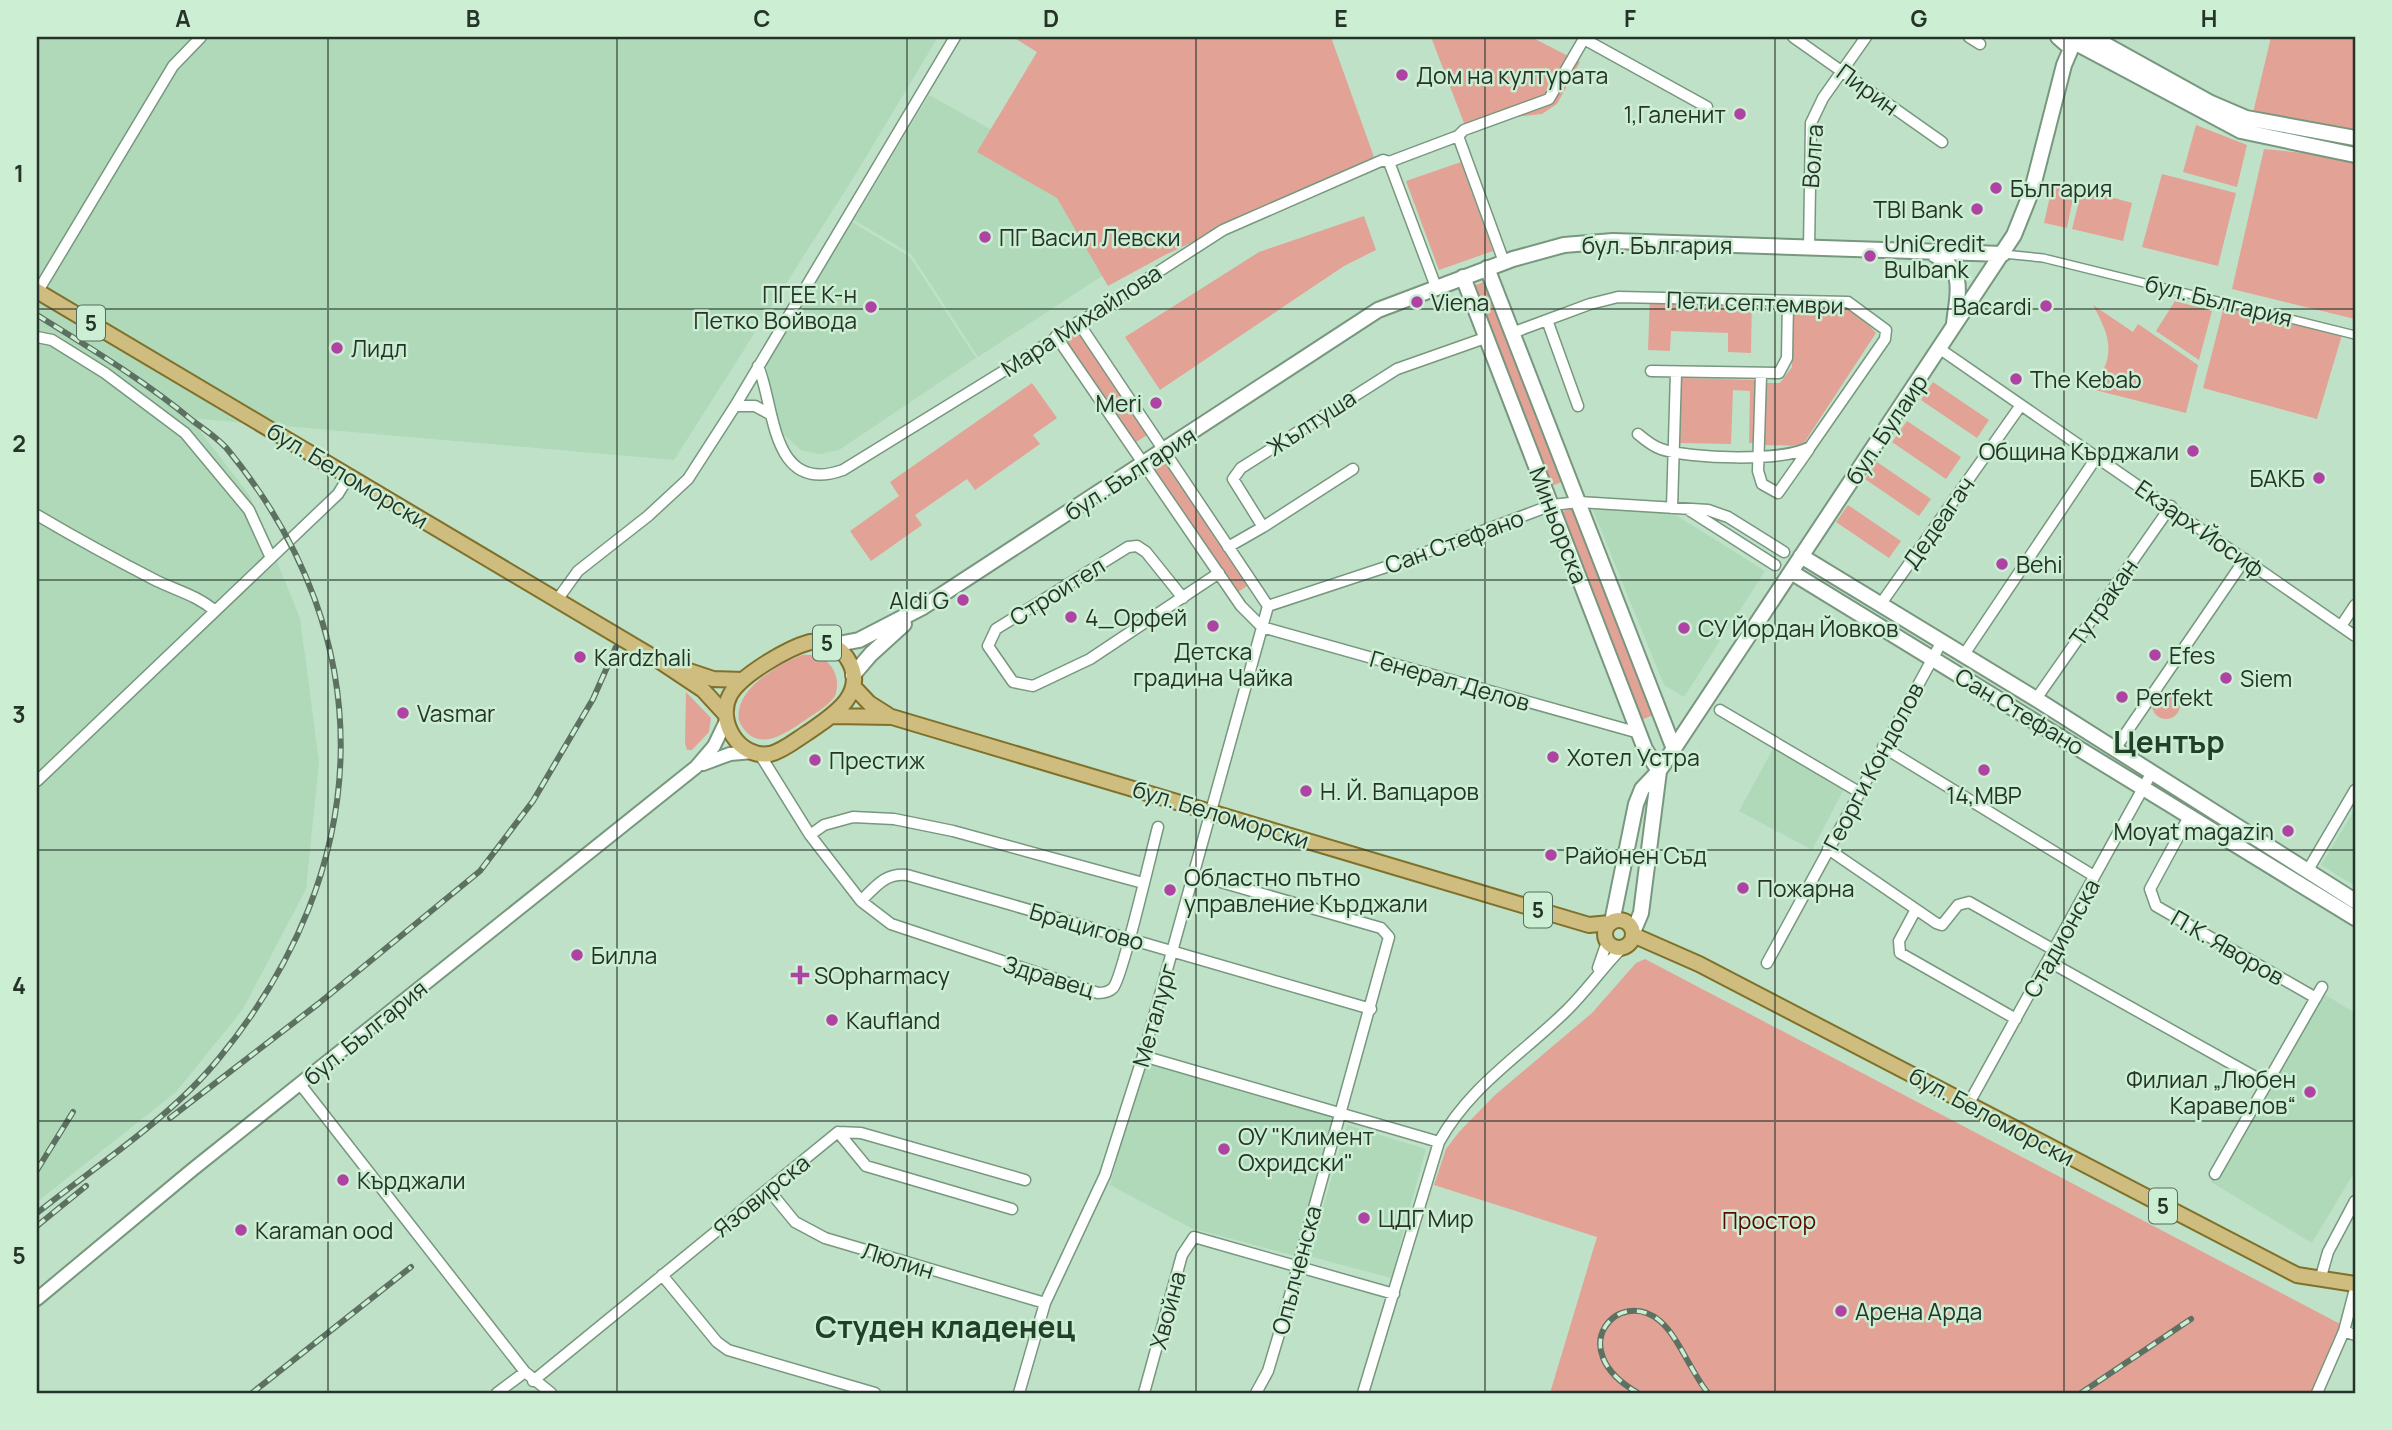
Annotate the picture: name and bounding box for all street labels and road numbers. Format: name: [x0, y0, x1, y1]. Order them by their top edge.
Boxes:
street label: Пирин: [1831, 56, 1905, 122]
street label: Волга: [1794, 123, 1830, 189]
street label: бул. България: [1582, 229, 1732, 261]
street label: Мара Михайлова: [995, 256, 1167, 384]
street label: бул. България: [2142, 266, 2296, 334]
street label: Пети септември: [1666, 283, 1844, 321]
road number: 5: [77, 306, 105, 340]
street label: бул. Булаир: [1837, 368, 1935, 490]
street label: Жълтуша: [1260, 381, 1362, 463]
street label: бул. Беломорски: [261, 414, 435, 536]
street label: бул. България: [1058, 419, 1202, 527]
street label: Миньорска: [1522, 462, 1596, 588]
street label: Дедеагач: [1895, 470, 1981, 574]
street label: Екзарх Йосиф: [2129, 472, 2271, 584]
street label: Сан Стефано: [1380, 501, 1528, 581]
street label: Строител: [1003, 549, 1111, 633]
street label: Тутракан: [2061, 552, 2145, 652]
road number: 5: [813, 626, 841, 660]
street label: Генерал Делов: [1366, 642, 1534, 718]
street label: Сан Стефано: [1949, 660, 2091, 762]
street label: Георги Кондолов: [1815, 676, 1931, 856]
street label: бул. Беломорски: [1129, 772, 1313, 856]
street label: Стадионска: [2015, 873, 2107, 1003]
road number: 5: [1524, 892, 1552, 928]
street label: Брацигово: [1026, 894, 1148, 958]
street label: П.К. Яворов: [2166, 902, 2290, 992]
street label: Здравец: [999, 947, 1099, 1005]
street label: Металург: [1124, 959, 1184, 1070]
street label: бул. България: [296, 972, 434, 1092]
street label: бул. Беломорски: [1904, 1059, 2080, 1173]
street label: Язовирска: [706, 1146, 816, 1244]
road number: 5: [2149, 1188, 2177, 1224]
street label: Опълченска: [1263, 1202, 1329, 1338]
street label: Люлин: [858, 1234, 938, 1286]
street label: Хвойна: [1141, 1268, 1193, 1352]

